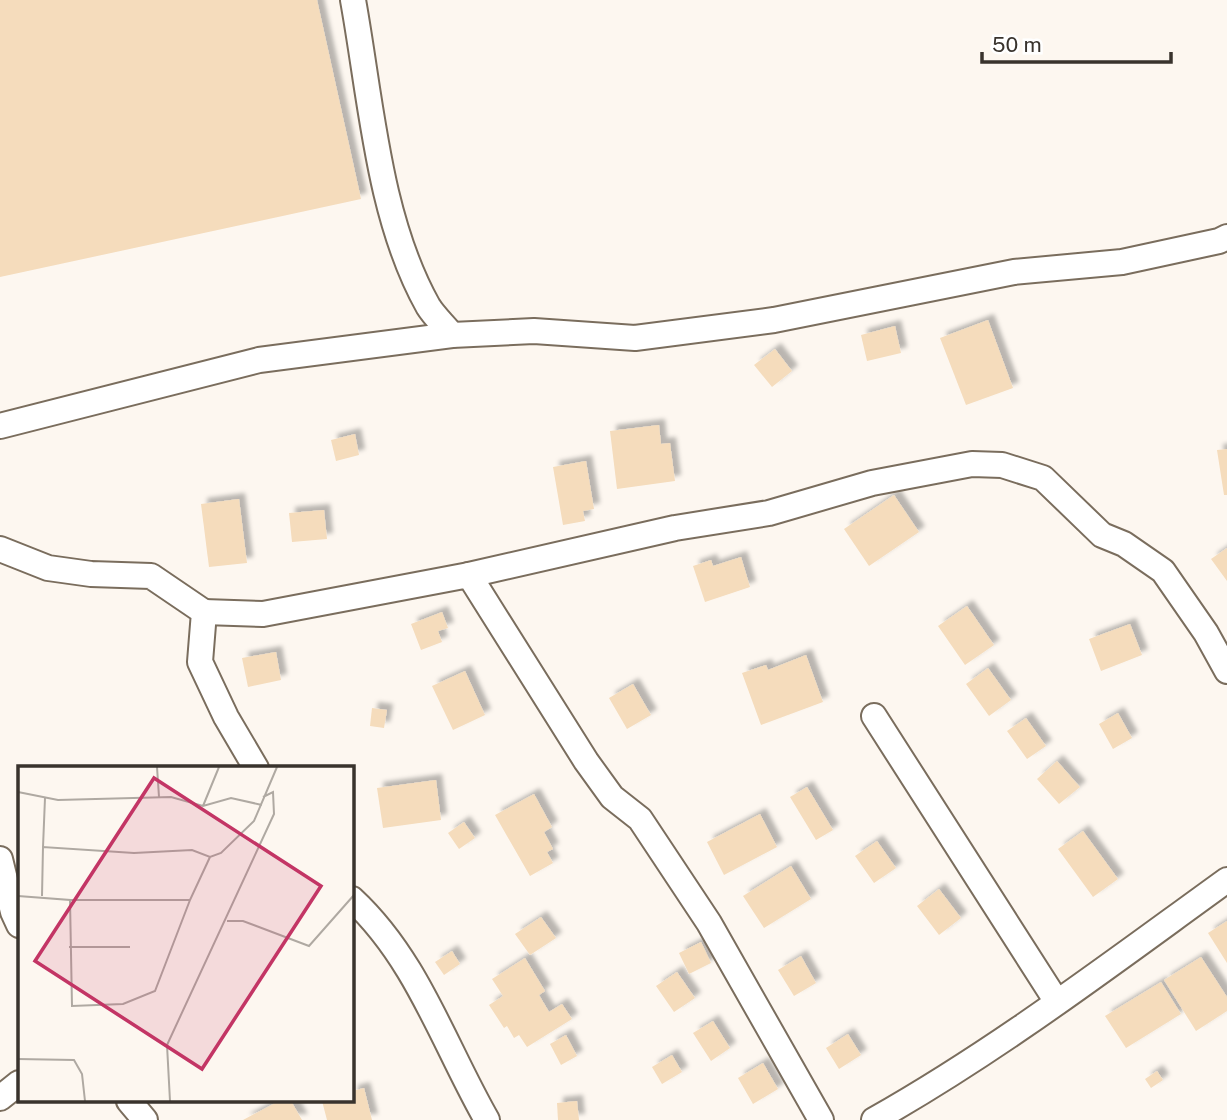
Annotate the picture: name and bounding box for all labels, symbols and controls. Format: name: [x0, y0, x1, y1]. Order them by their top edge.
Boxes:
scale bar: [982, 21, 1171, 65]
text: 50 m: [992, 32, 1042, 57]
inset map: [18, 766, 354, 1102]

